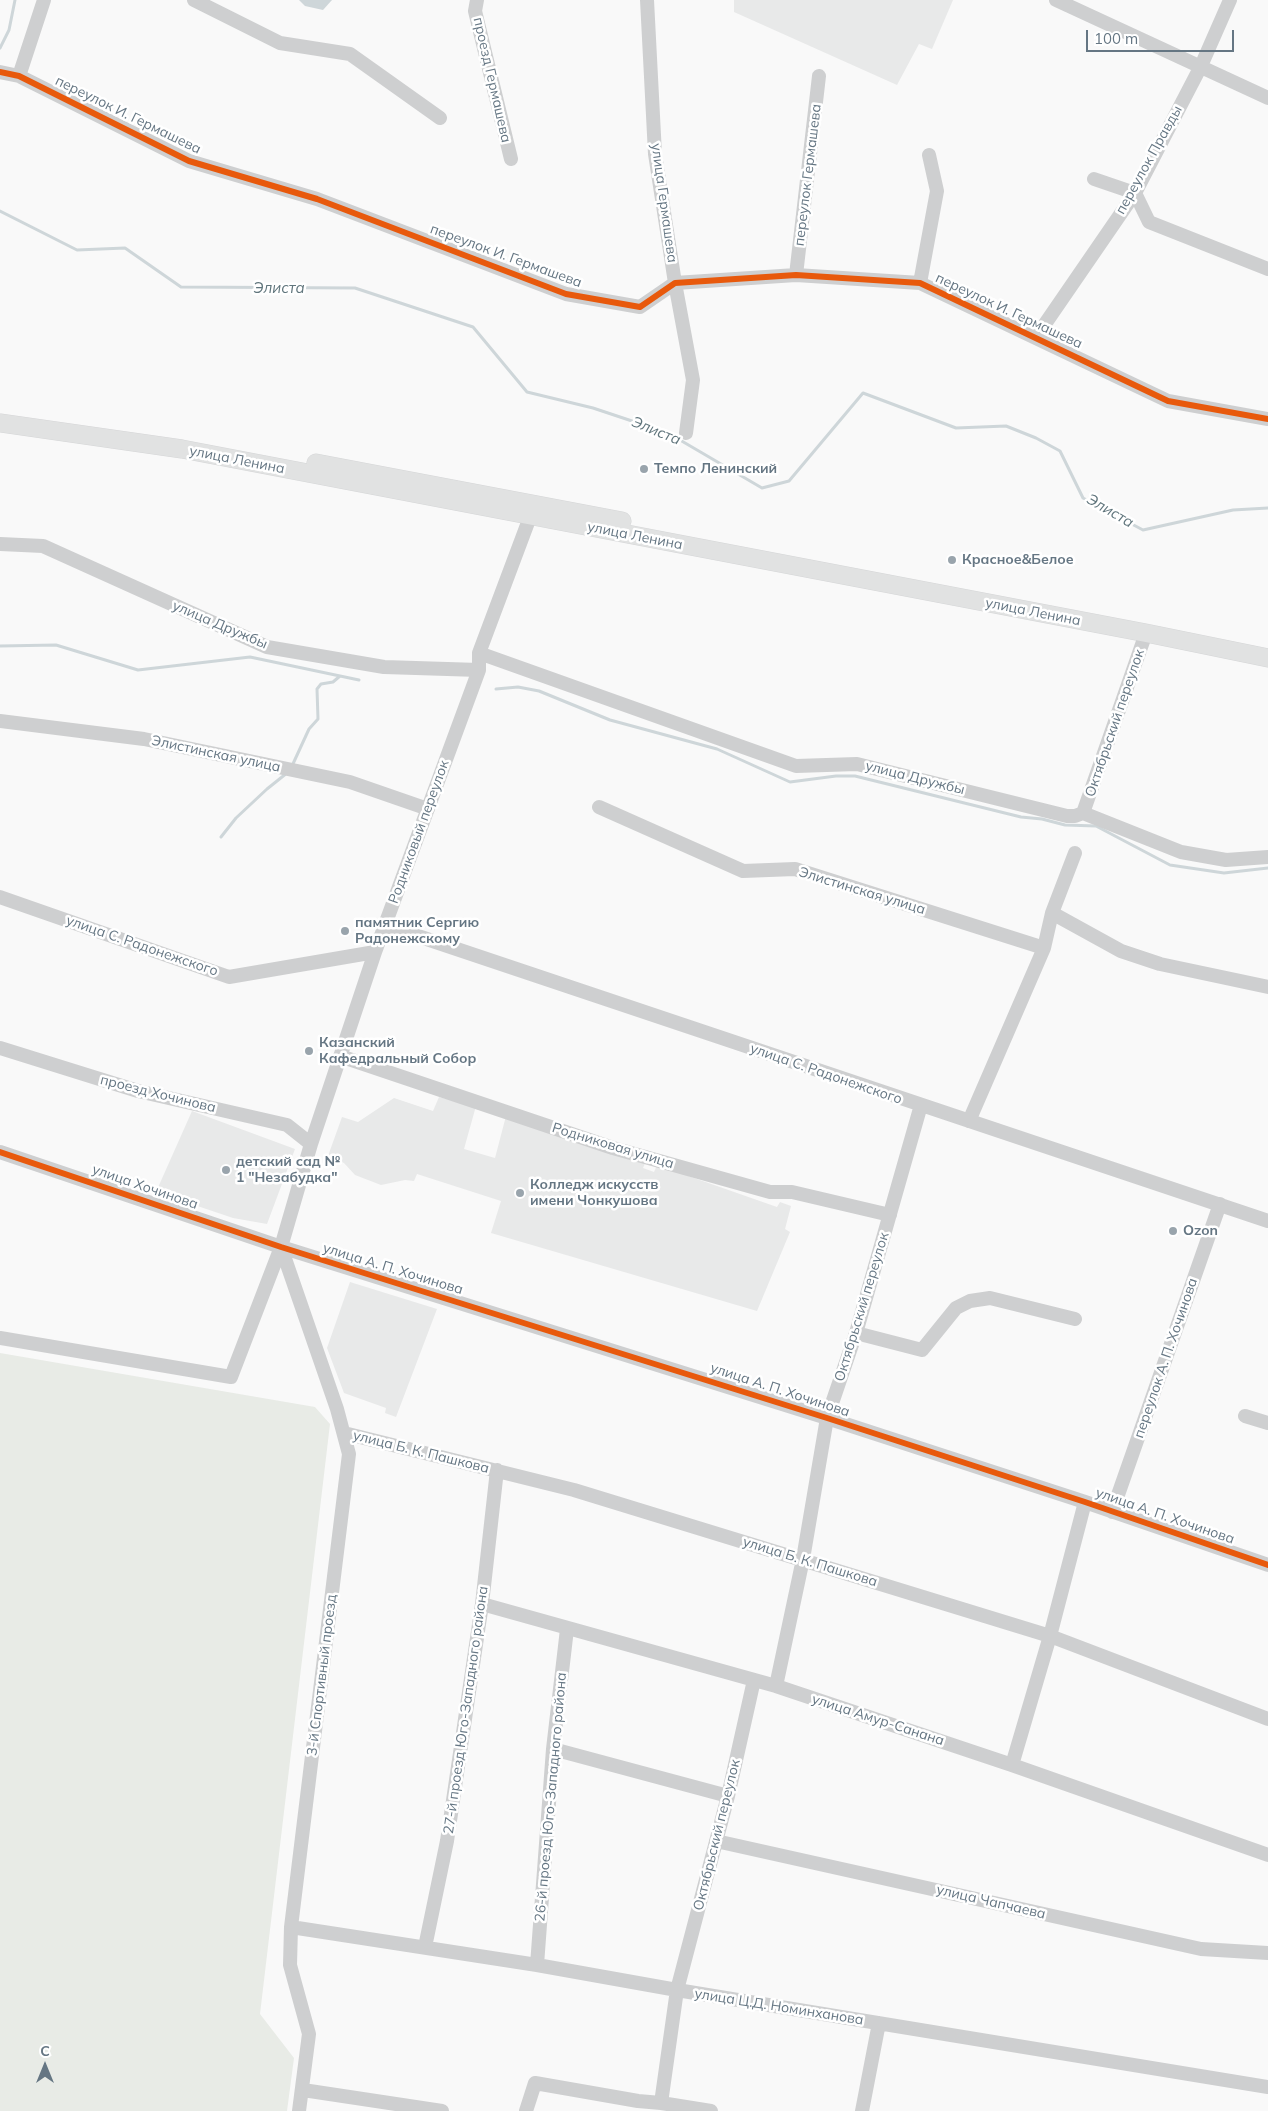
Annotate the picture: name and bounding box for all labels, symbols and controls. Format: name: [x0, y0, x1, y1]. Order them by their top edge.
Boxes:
street label: проезд Гермашева: [469, 16, 515, 144]
scale bar: [1088, 20, 1236, 52]
text: 100 m: [1094, 29, 1138, 48]
street label: переулок И. Гермашева: [52, 72, 204, 158]
street label: переулок Гермашева: [791, 103, 825, 247]
street label: переулок Правды: [1112, 103, 1186, 217]
street label: улица Гермашева: [647, 142, 681, 264]
street label: переулок И. Гермашева: [428, 221, 584, 291]
street label: переулок И. Гермашева: [933, 270, 1085, 352]
water label: Элиста: [253, 279, 305, 297]
water label: Элиста: [629, 413, 683, 449]
street label: улица Ленина: [188, 443, 286, 477]
place label: Темпо Ленинский: [654, 461, 777, 477]
marker: Темпо Ленинский: [638, 463, 650, 475]
water label: Элиста: [1083, 490, 1137, 532]
street label: улица Ленина: [586, 519, 684, 553]
place label: Красное&Белое: [962, 552, 1074, 568]
marker: Красное&Белое: [946, 554, 958, 566]
street label: улица Ленина: [984, 595, 1082, 629]
street label: улица Дружбы: [170, 597, 270, 653]
street label: Октябрьский переулок: [1082, 647, 1148, 799]
street label: Элистинская улица: [150, 732, 282, 776]
street label: Родниковый переулок: [385, 758, 453, 906]
street label: улица Дружбы: [864, 758, 966, 798]
street label: Элистинская улица: [797, 864, 927, 918]
street label: улица С. Радонежского: [64, 912, 220, 980]
place label: памятник Сергию Радонежскому: [355, 915, 479, 948]
marker: памятник Сергию Радонежскому: [339, 925, 351, 937]
place label: Казанский Кафедральный Собор: [319, 1035, 476, 1068]
street label: улица С. Радонежского: [748, 1040, 904, 1108]
marker: Казанский Кафедральный Собор: [303, 1045, 315, 1057]
street label: проезд Хочинова: [99, 1072, 217, 1116]
street label: Родниковая улица: [550, 1119, 676, 1173]
place label: детский сад № 1 "Незабудка": [236, 1154, 340, 1186]
street label: улица Хочинова: [90, 1161, 200, 1213]
marker: детский сад № 1 "Незабудка": [220, 1164, 232, 1176]
place label: Колледж искусств имени Чонкушова: [530, 1177, 658, 1210]
marker: Колледж искусств имени Чонкушова: [514, 1187, 526, 1199]
place label: Ozon: [1183, 1223, 1218, 1239]
marker: Ozon: [1167, 1225, 1179, 1237]
street label: Октябрьский переулок: [831, 1230, 893, 1384]
street label: улица А. П. Хочинова: [321, 1240, 465, 1298]
street label: переулок А. П. Хочинова: [1131, 1276, 1201, 1440]
street label: улица А. П. Хочинова: [708, 1360, 852, 1420]
street label: улица Б. К. Пашкова: [351, 1427, 491, 1477]
street label: улица А. П. Хочинова: [1093, 1484, 1237, 1548]
street label: улица Б. К. Пашкова: [741, 1534, 879, 1590]
street label: 27-й проезд Юго-Западного района: [440, 1585, 492, 1835]
street label: 3-й Спортивный проезд: [304, 1593, 340, 1757]
street label: 26-й проезд Юго-Западного района: [532, 1672, 570, 1922]
street label: улица Амур-Санана: [810, 1691, 946, 1749]
street label: Октябрьский переулок: [690, 1758, 744, 1912]
street label: улица Чапчаева: [935, 1881, 1047, 1923]
street label: улица Ц.Д. Номинханова: [693, 1985, 865, 2029]
north arrow: [20, 2041, 70, 2091]
text: С: [40, 2042, 50, 2060]

